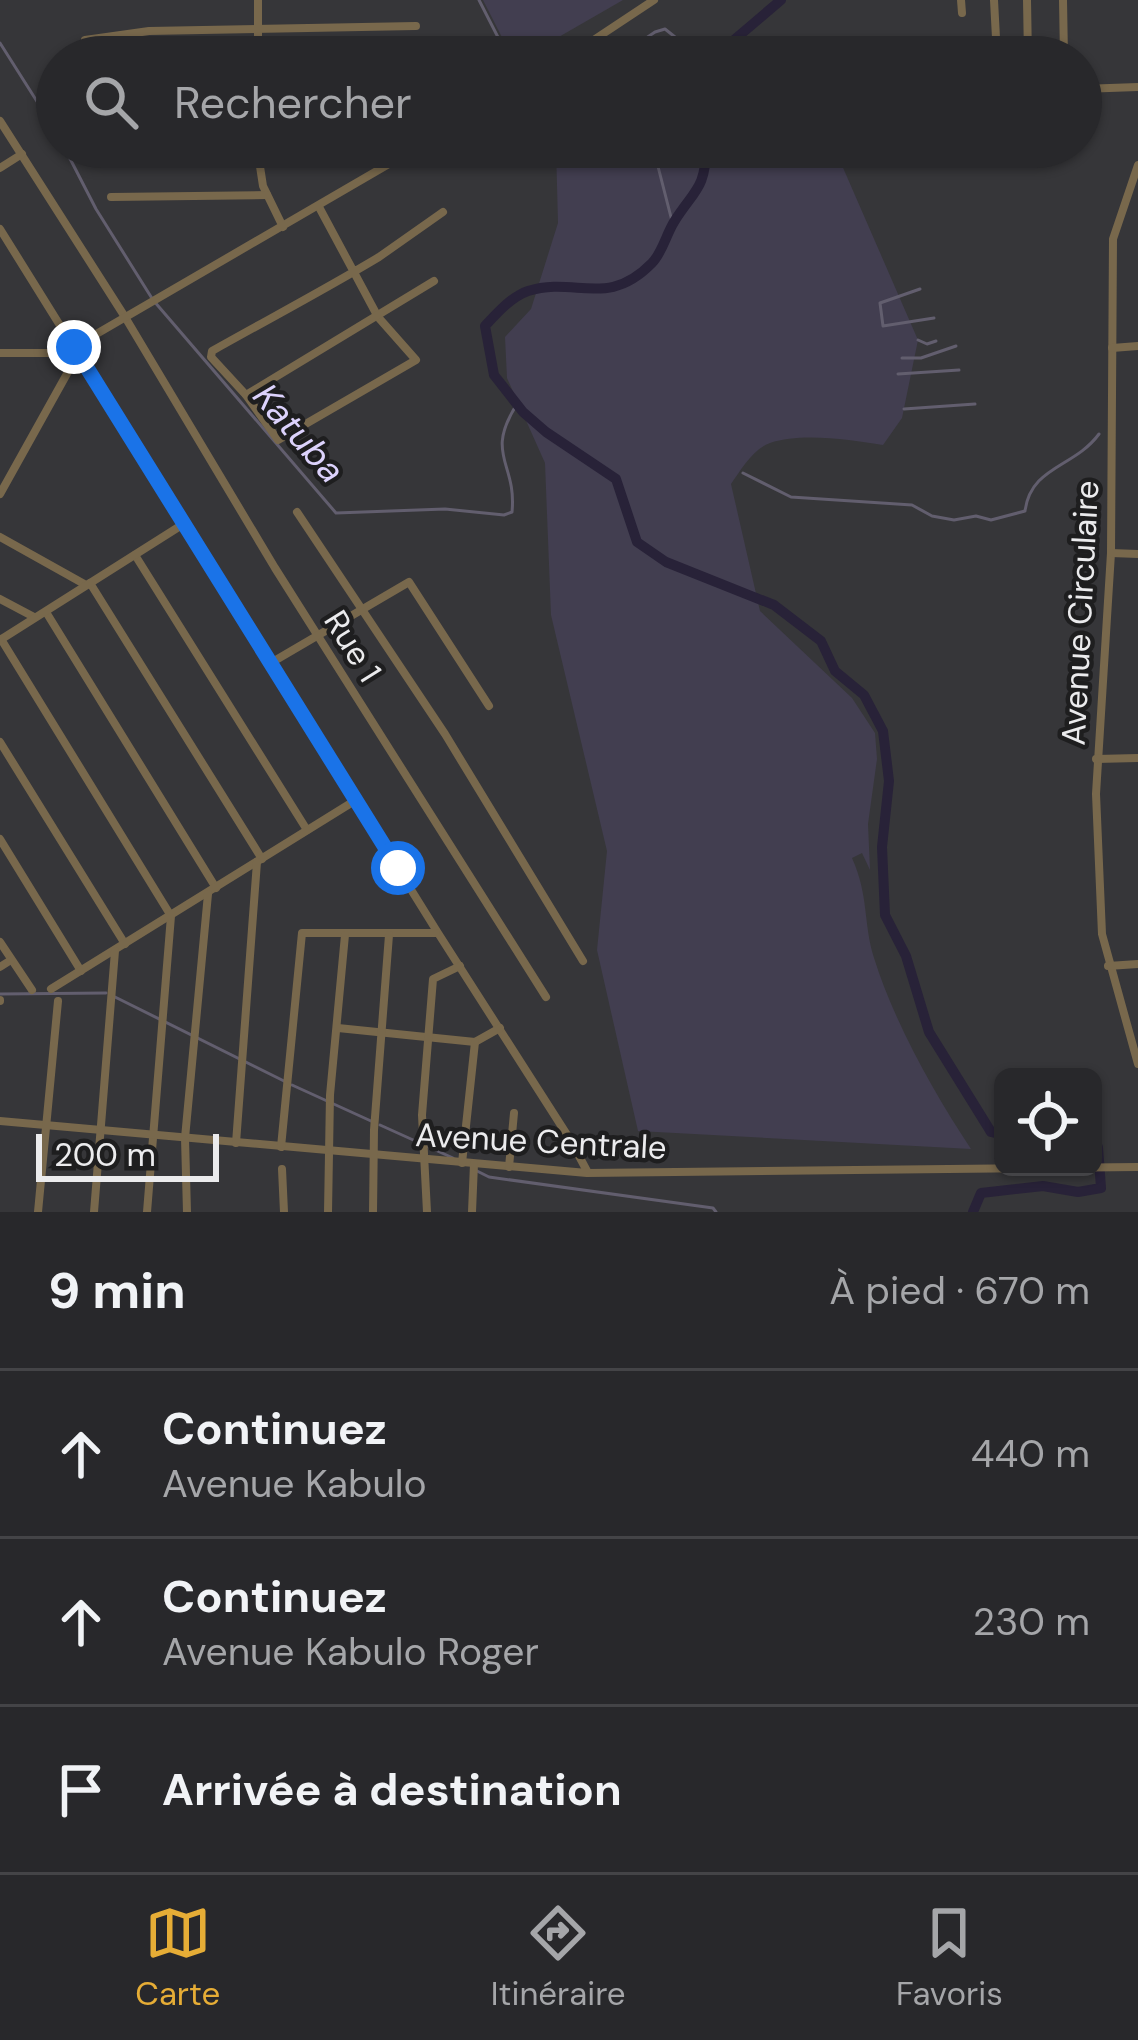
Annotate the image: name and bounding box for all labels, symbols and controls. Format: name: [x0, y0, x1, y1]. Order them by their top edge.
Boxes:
search box: [36, 36, 1102, 168]
icon: search: [78, 69, 144, 135]
text: Rechercher: [174, 73, 412, 132]
route end: [47, 320, 101, 374]
water label: Katuba: [243, 373, 355, 493]
street label: Avenue Circulaire: [1052, 479, 1108, 747]
street label: Rue 1: [315, 602, 391, 690]
route start: [371, 841, 425, 895]
map controls: [994, 1068, 1102, 1176]
button: locate: [994, 1068, 1102, 1176]
street label: Avenue Centrale: [414, 1113, 668, 1169]
scale bar: [36, 1128, 219, 1181]
text: 200 m: [54, 1133, 156, 1176]
text: 9 min: [48, 1257, 186, 1324]
text: À pied · 670 m: [829, 1265, 1090, 1316]
text: Continuez: [162, 1399, 387, 1458]
icon: ahead: [48, 1421, 114, 1487]
text: 440 m: [971, 1428, 1090, 1479]
text: Avenue Kabulo: [162, 1458, 427, 1509]
text: Continuez: [162, 1567, 387, 1626]
icon: ahead: [48, 1589, 114, 1655]
text: 230 m: [973, 1596, 1090, 1647]
text: Avenue Kabulo Roger: [162, 1626, 539, 1677]
icon: arrive: [48, 1757, 114, 1823]
text: Arrivée à destination: [162, 1760, 622, 1819]
tab: Carte: [135, 1900, 220, 2015]
tab: Itinéraire: [491, 1900, 626, 2015]
tab: Favoris: [896, 1900, 1003, 2015]

